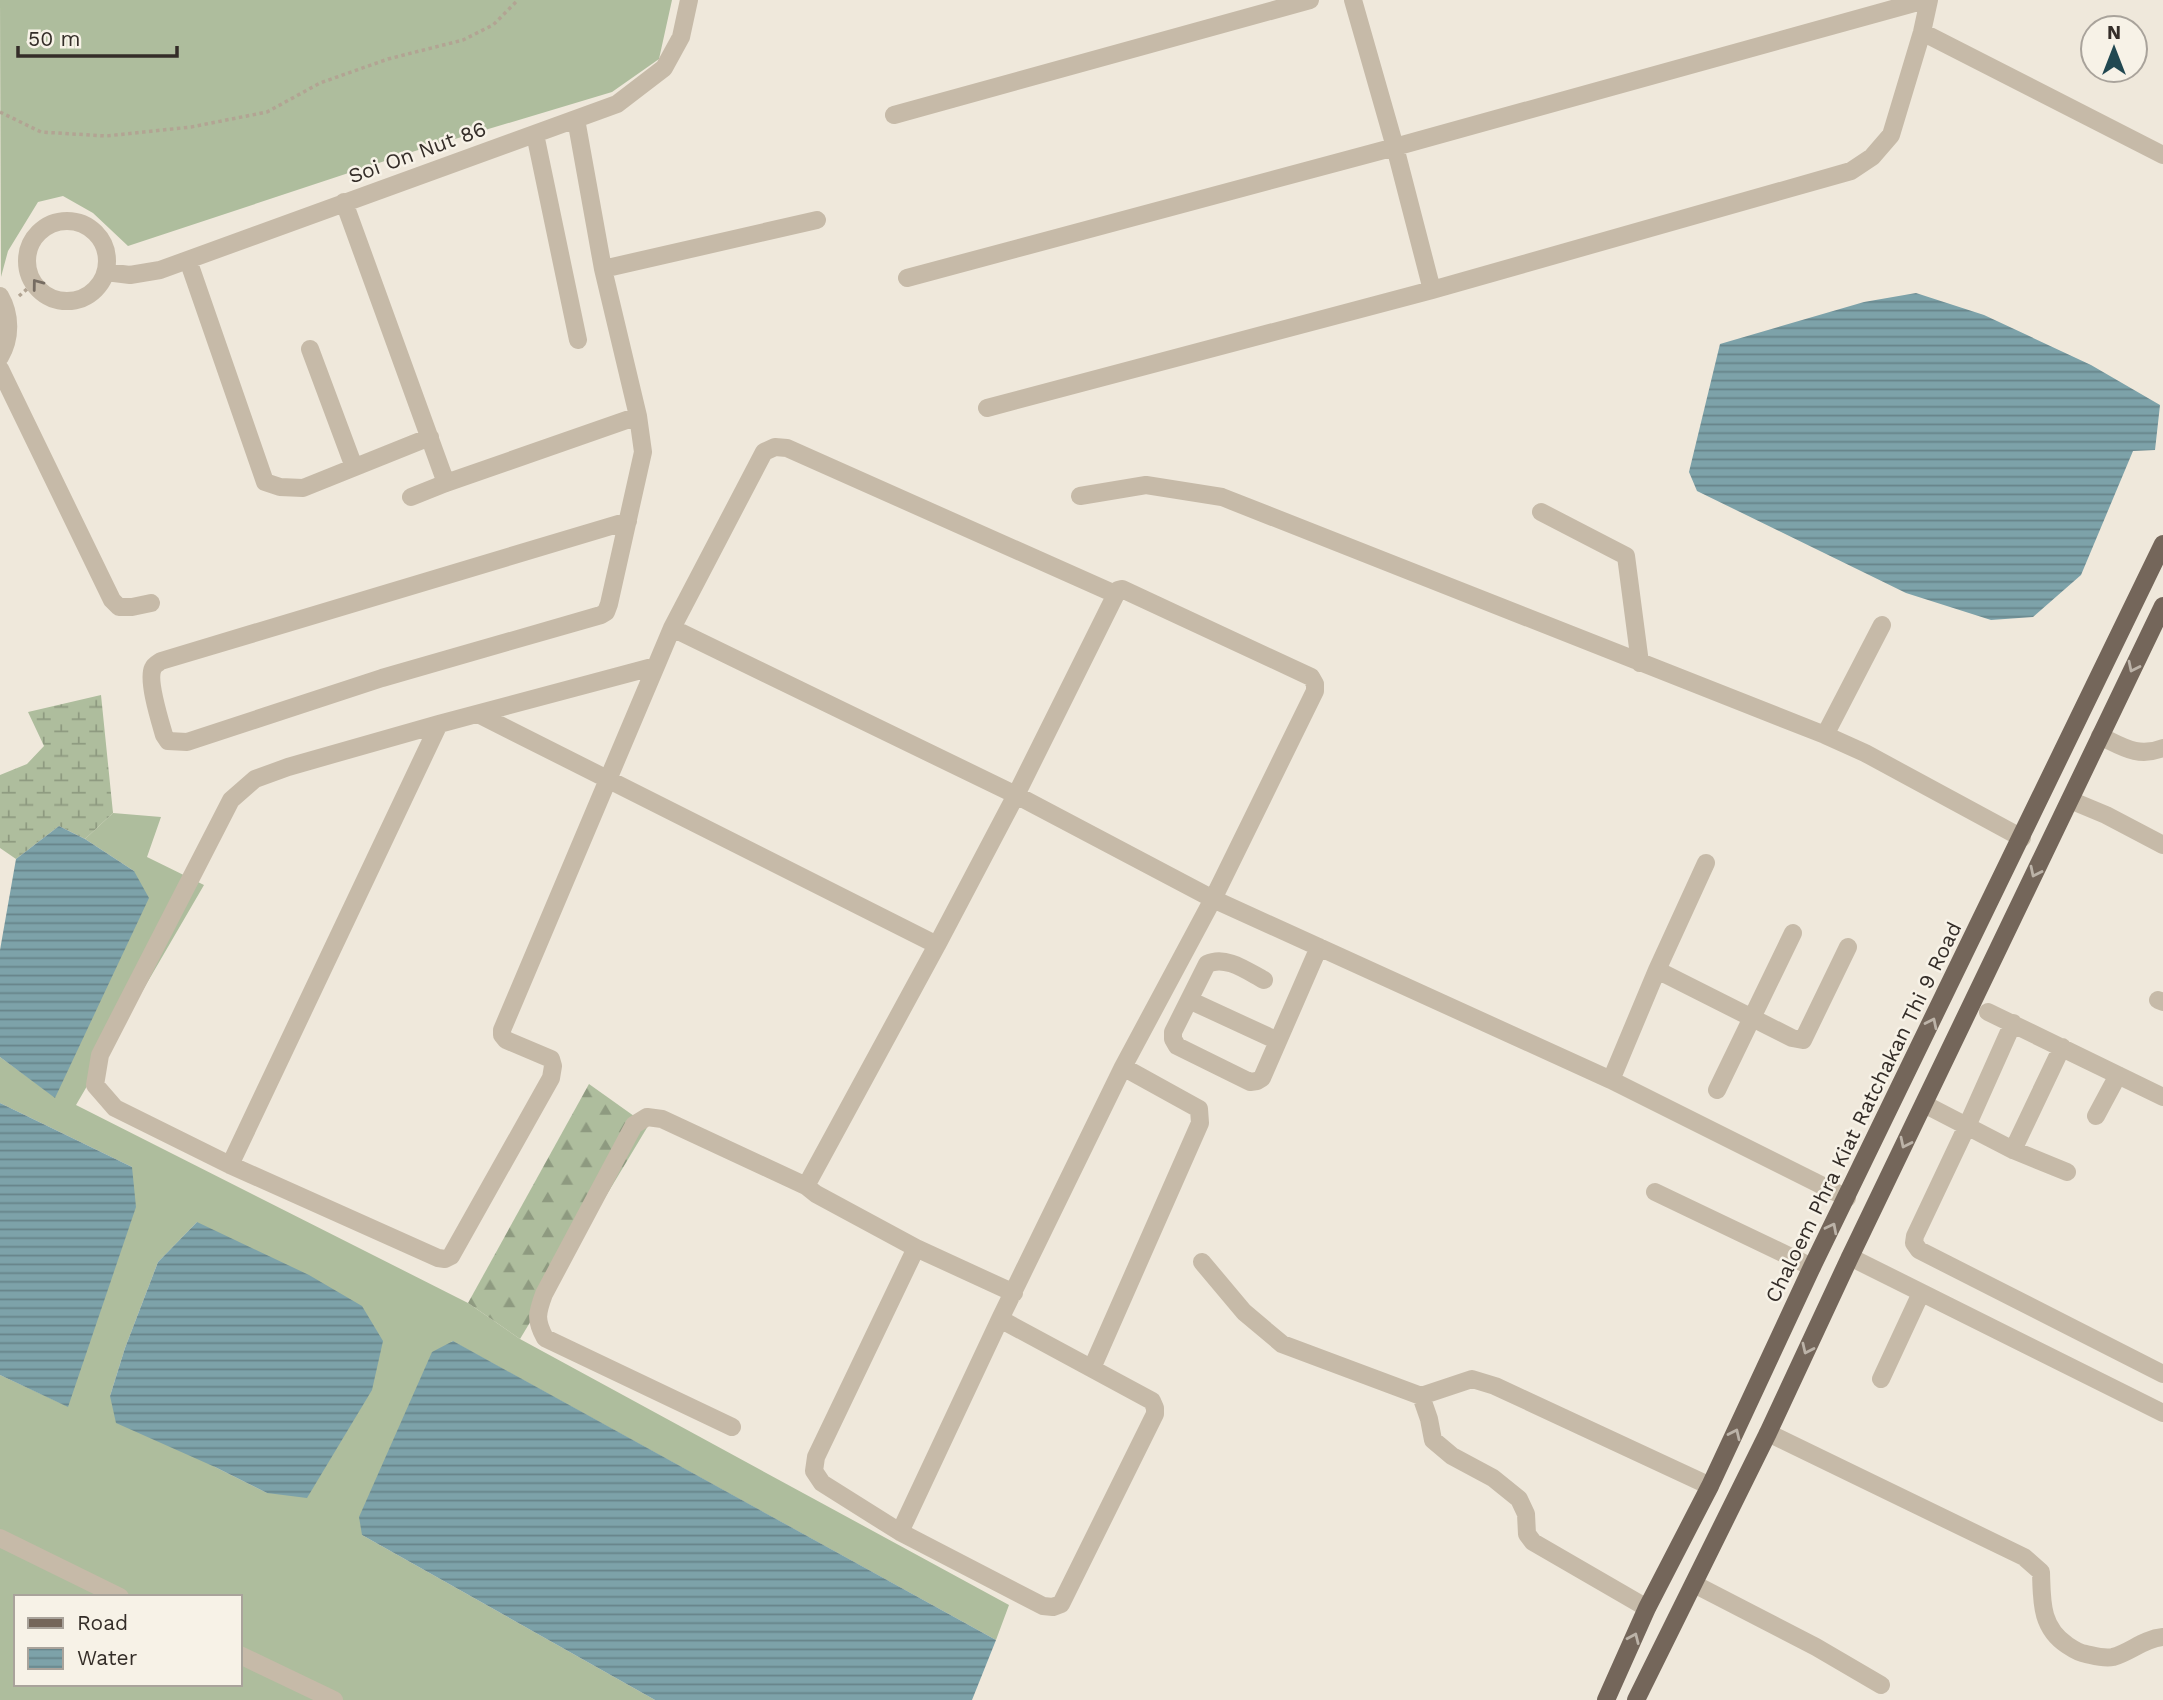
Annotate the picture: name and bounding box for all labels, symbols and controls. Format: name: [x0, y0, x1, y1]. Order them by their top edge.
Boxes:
scale bar: [18, 14, 177, 58]
north arrow: [2079, 14, 2149, 84]
text: N: [2107, 21, 2121, 44]
text: 50 m: [28, 26, 80, 51]
street label: Soi On Nut 86: [345, 116, 489, 188]
one-way arrow: [33, 279, 45, 291]
one-way arrow: [2128, 660, 2142, 672]
one-way arrow: [2030, 865, 2044, 877]
street label: Chaloem Phra Kiat Ratchakan Thi 9 Road: [1760, 918, 1966, 1306]
one-way arrow: [1923, 1018, 1937, 1031]
one-way arrow: [1899, 1136, 1913, 1148]
one-way arrow: [1823, 1223, 1837, 1235]
one-way arrow: [1801, 1342, 1815, 1354]
one-way arrow: [1727, 1429, 1741, 1441]
legend: [14, 1595, 242, 1686]
text: Road: [77, 1610, 128, 1635]
one-way arrow: [1626, 1633, 1640, 1645]
text: Water: [77, 1645, 138, 1670]

